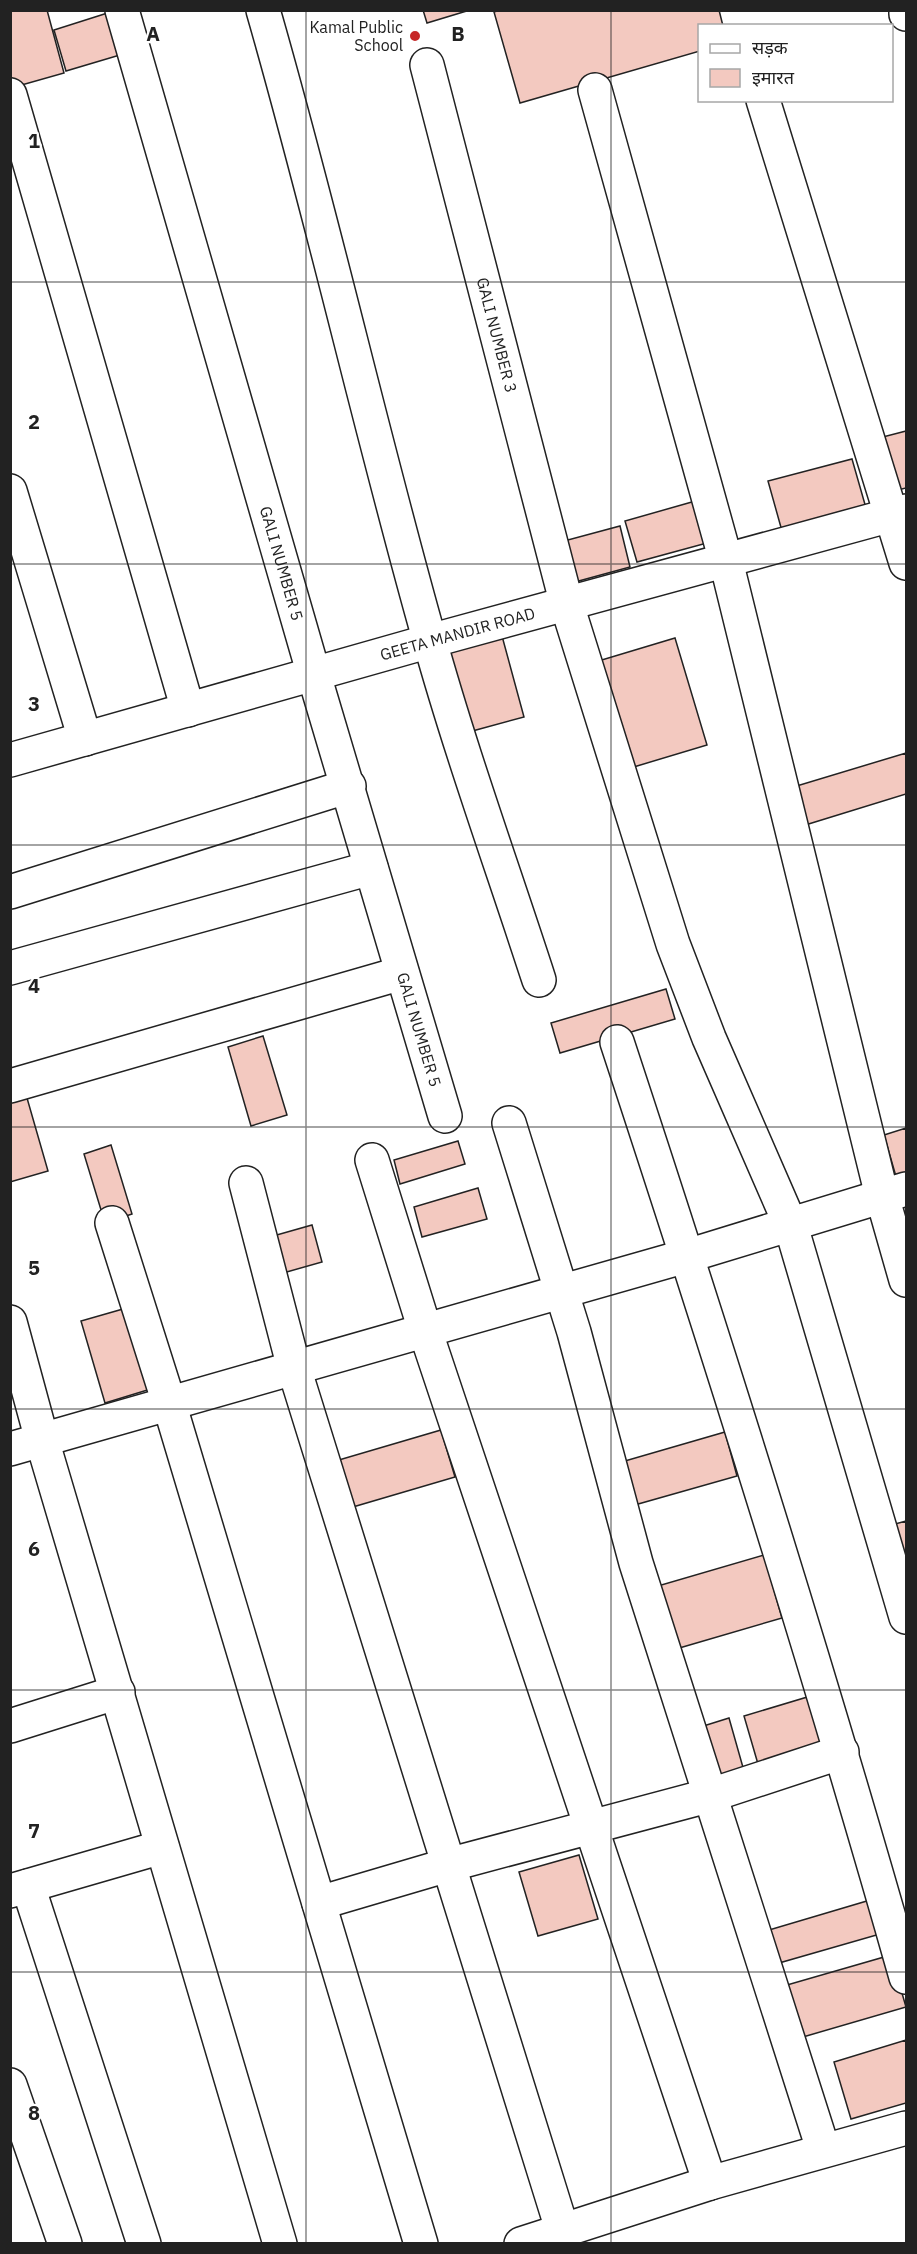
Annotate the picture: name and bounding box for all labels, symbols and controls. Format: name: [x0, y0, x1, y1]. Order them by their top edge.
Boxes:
place label: Kamal Public School: [309, 17, 403, 55]
text: A: [146, 20, 160, 47]
text: B: [451, 20, 465, 47]
legend: [698, 24, 893, 102]
marker: Kamal Public School: [408, 29, 422, 43]
text: सड़क: [752, 36, 789, 59]
text: इमारत: [752, 66, 795, 89]
text: 1: [28, 127, 40, 154]
street label: GALI NUMBER 3: [473, 275, 522, 395]
text: 2: [28, 408, 40, 435]
street label: GALI NUMBER 5: [256, 504, 308, 623]
street label: GEETA MANDIR ROAD: [378, 603, 537, 665]
text: 3: [28, 690, 40, 717]
street label: GALI NUMBER 5: [393, 970, 446, 1089]
text: 4: [28, 972, 40, 999]
text: 5: [28, 1254, 40, 1281]
text: 6: [28, 1535, 40, 1562]
text: 7: [28, 1817, 40, 1844]
text: 8: [28, 2099, 40, 2126]

